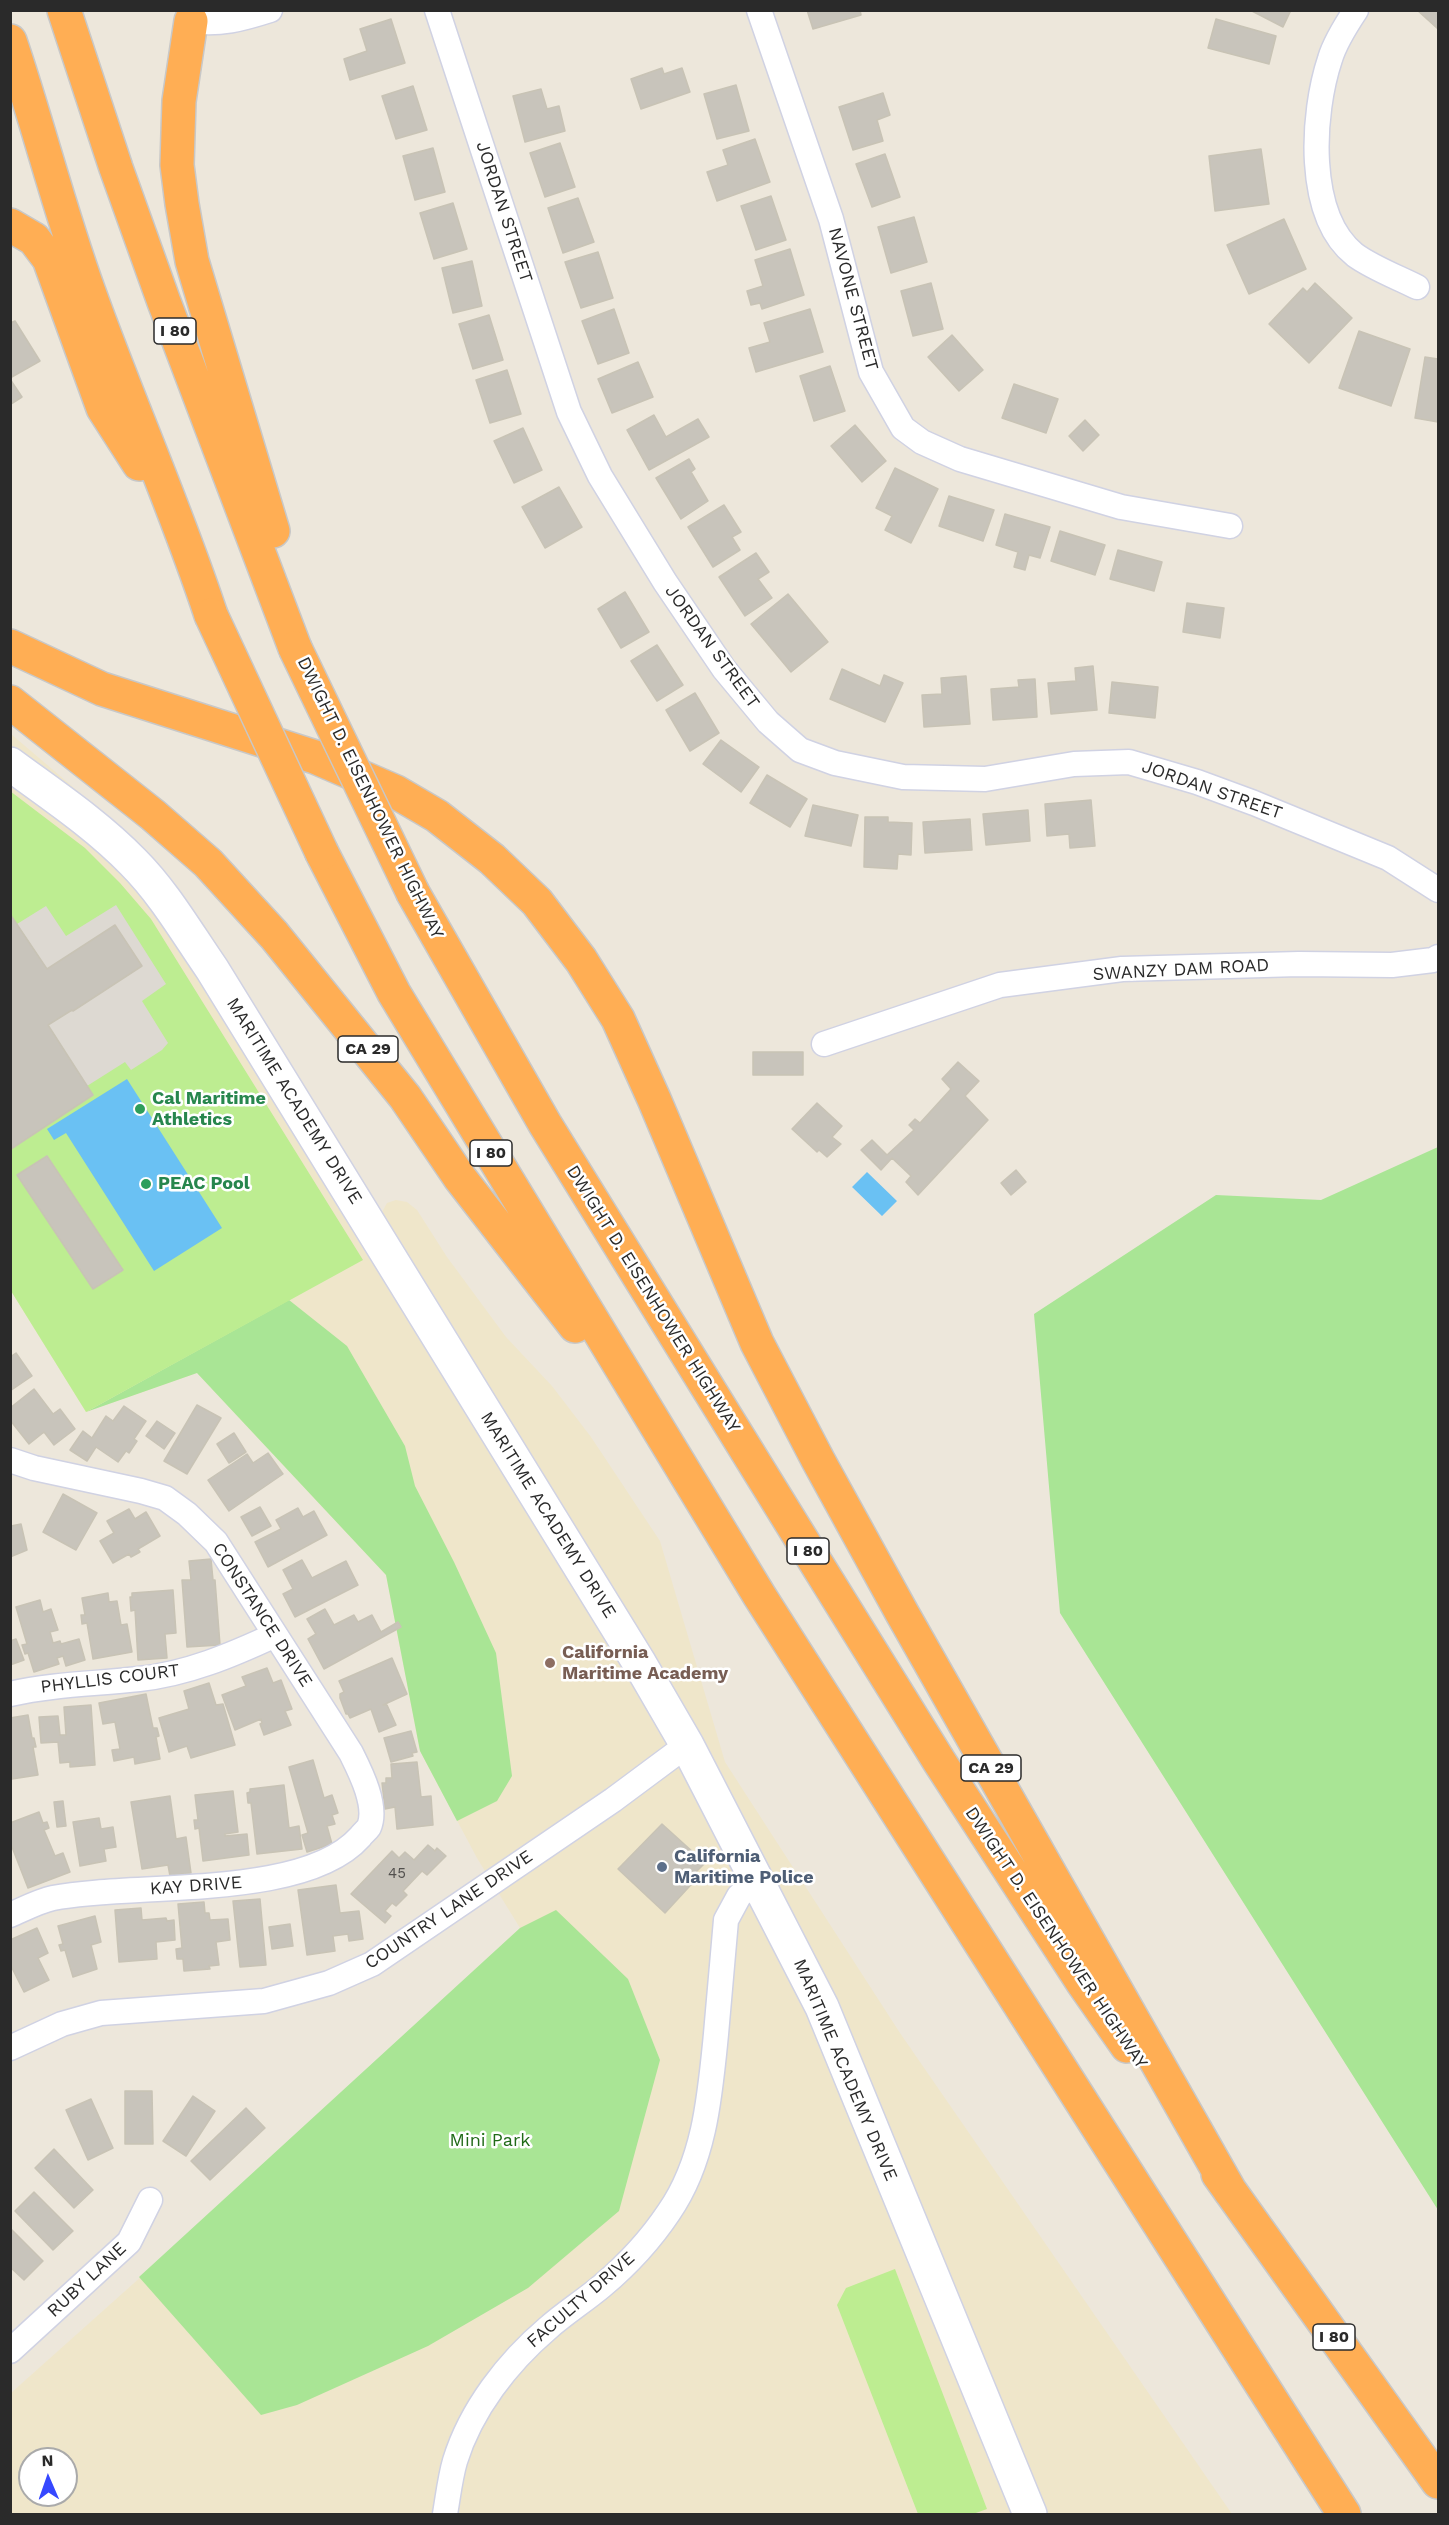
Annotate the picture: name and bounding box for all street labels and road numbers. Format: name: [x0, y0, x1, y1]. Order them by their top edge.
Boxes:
street label: JORDAN STREET: [471, 139, 537, 285]
street label: NAVONE STREET: [823, 225, 883, 373]
road number: I 80: [154, 318, 196, 344]
street label: JORDAN STREET: [660, 581, 764, 713]
street label: DWIGHT D. EISENHOWER HIGHWAY: [292, 654, 448, 942]
street label: JORDAN STREET: [1139, 756, 1285, 824]
street label: SWANZY DAM ROAD: [1092, 955, 1270, 985]
street label: MARITIME ACADEMY DRIVE: [221, 994, 367, 1208]
road number: CA 29: [338, 1036, 398, 1062]
road number: I 80: [470, 1140, 512, 1166]
street label: DWIGHT D. EISENHOWER HIGHWAY: [561, 1161, 745, 1437]
street label: MARITIME ACADEMY DRIVE: [475, 1408, 621, 1622]
road number: I 80: [787, 1538, 829, 1564]
street label: CONSTANCE DRIVE: [207, 1539, 317, 1691]
street label: PHYLLIS COURT: [39, 1660, 181, 1698]
road number: CA 29: [961, 1755, 1021, 1781]
street label: DWIGHT D. EISENHOWER HIGHWAY: [960, 1803, 1152, 2073]
street label: COUNTRY LANE DRIVE: [361, 1846, 537, 1974]
street label: KAY DRIVE: [149, 1872, 243, 1900]
street label: MARITIME ACADEMY DRIVE: [788, 1956, 902, 2184]
street label: RUBY LANE: [43, 2238, 131, 2322]
street label: FACULTY DRIVE: [523, 2247, 639, 2353]
road number: I 80: [1313, 2324, 1355, 2350]

